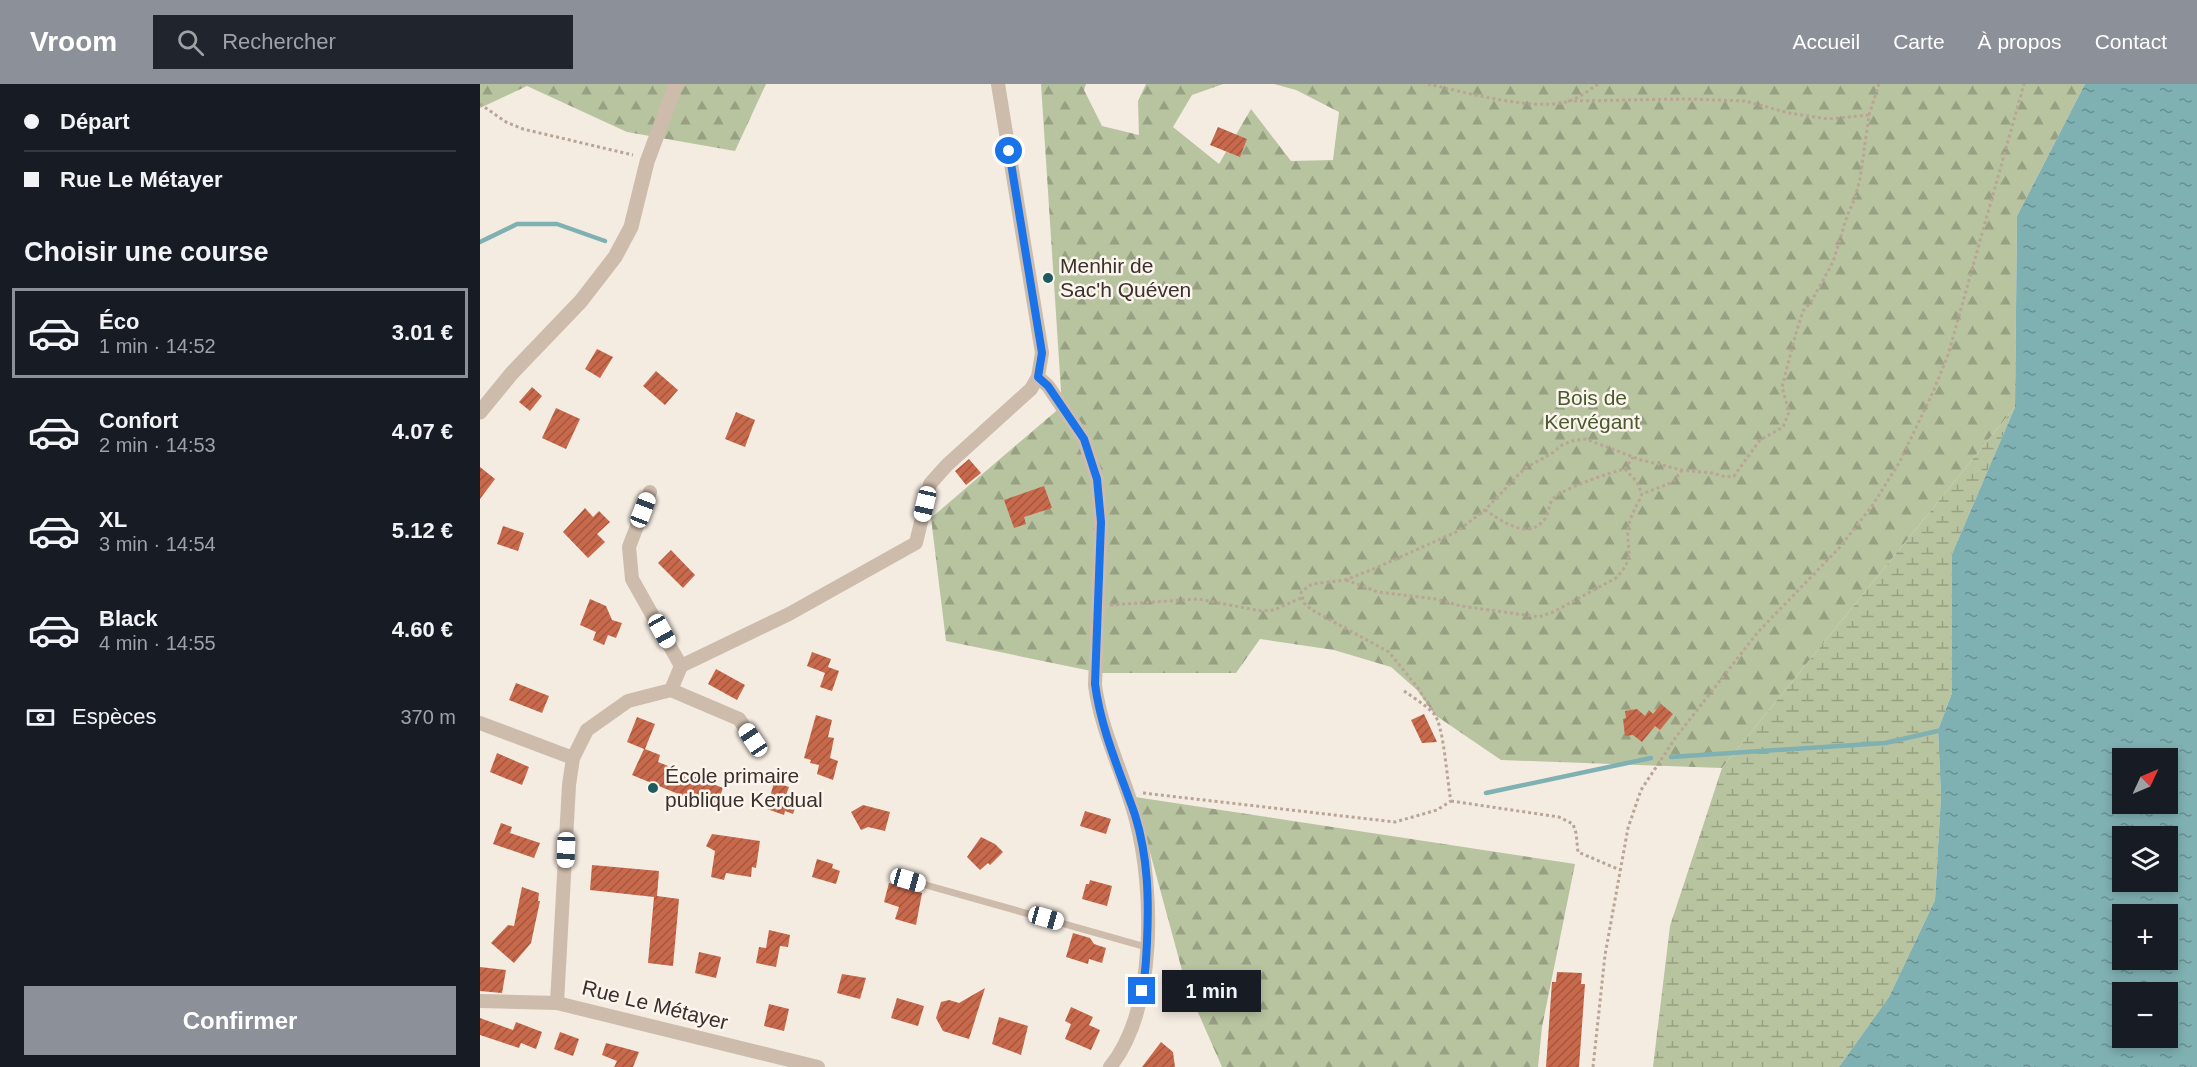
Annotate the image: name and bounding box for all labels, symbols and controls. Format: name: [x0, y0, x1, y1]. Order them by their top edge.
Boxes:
search box: [153, 15, 573, 69]
text: Vroom: [30, 26, 117, 57]
icon: search: [174, 26, 207, 59]
text: Rechercher: [222, 29, 336, 54]
text: Accueil: [1793, 30, 1860, 53]
text: Carte: [1893, 30, 1945, 53]
text: À propos: [1978, 30, 2062, 53]
text: Contact: [2095, 30, 2167, 53]
text: Départ: [60, 109, 130, 134]
route start: [995, 137, 1022, 164]
text: Rue Le Métayer: [60, 167, 223, 192]
text: Choisir une course: [24, 237, 269, 267]
place label: Menhir de Sac'h Quéven: [1060, 254, 1191, 301]
marker: Menhir de Sac'h Quéven: [1041, 271, 1055, 285]
icon: car: [27, 306, 81, 360]
text: Éco: [99, 309, 139, 334]
text: 3.01 €: [392, 320, 453, 345]
text: 1 min · 14:52: [99, 335, 216, 357]
park label: Bois de Kervégant: [1544, 386, 1640, 433]
icon: car: [27, 405, 81, 459]
text: Confort: [99, 408, 178, 433]
text: 4.07 €: [392, 419, 453, 444]
text: 2 min · 14:53: [99, 434, 216, 456]
car: [912, 484, 938, 524]
car: [628, 490, 658, 530]
icon: car: [27, 504, 81, 558]
text: XL: [99, 507, 127, 532]
text: 5.12 €: [392, 518, 453, 543]
text: 3 min · 14:54: [99, 533, 216, 555]
icon: car: [27, 603, 81, 657]
text: Black: [99, 606, 158, 631]
car: [645, 611, 679, 651]
text: 4.60 €: [392, 617, 453, 642]
text: 4 min · 14:55: [99, 632, 216, 654]
icon: cash: [24, 701, 57, 734]
text: Espèces: [72, 704, 156, 729]
text: 370 m: [400, 706, 456, 728]
car: [735, 720, 771, 760]
north arrow: [2112, 748, 2178, 814]
map controls: [2112, 748, 2178, 1048]
place label: École primaire publique Kerdual: [665, 764, 823, 811]
marker: École primaire publique Kerdual: [646, 781, 660, 795]
button: layers: [2112, 826, 2178, 892]
car: [556, 832, 576, 868]
car: [888, 866, 928, 894]
car: [1026, 904, 1066, 932]
button: +: [2112, 904, 2178, 970]
callout: 1 min: [1163, 970, 1262, 1012]
street label: Rue Le Métayer: [580, 975, 730, 1034]
route end: [1128, 977, 1155, 1004]
text: 1 min: [1185, 980, 1238, 1002]
button: −: [2112, 982, 2178, 1048]
button: Confirmer: [24, 986, 456, 1055]

